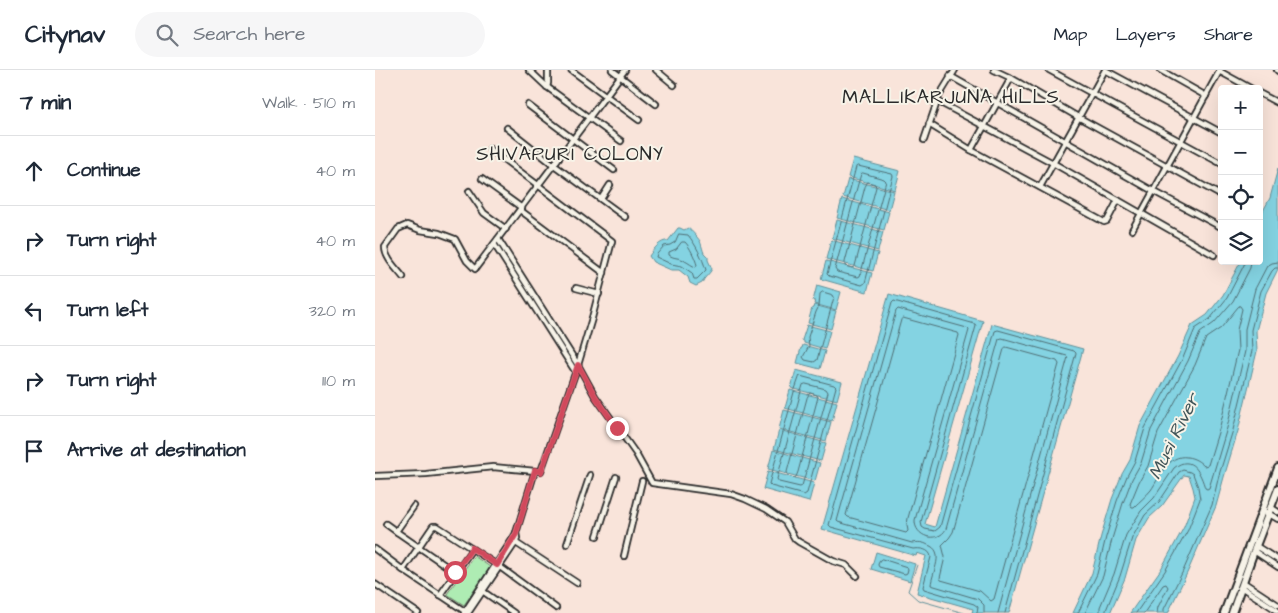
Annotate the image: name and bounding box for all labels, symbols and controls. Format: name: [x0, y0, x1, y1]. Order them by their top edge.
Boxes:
search box: [135, 12, 485, 57]
text: Citynav: [25, 18, 105, 52]
icon: search: [153, 21, 181, 49]
text: Search here: [193, 21, 305, 48]
text: Map: [1053, 22, 1087, 47]
text: Layers: [1115, 22, 1176, 47]
text: Share: [1204, 22, 1253, 47]
district label: MALLIKARJUNA HILLS: [842, 84, 1060, 111]
map controls: [1218, 85, 1263, 265]
button: +: [1218, 85, 1263, 130]
text: 7 min: [20, 88, 71, 117]
text: Walk · 510 m: [262, 92, 355, 114]
button: −: [1218, 130, 1263, 175]
district label: SHIVAPURI COLONY: [476, 141, 664, 168]
icon: ahead: [20, 157, 48, 185]
text: Continue: [67, 157, 141, 184]
text: 40 m: [315, 160, 355, 182]
button: locate: [1218, 175, 1263, 220]
button: layers: [1218, 220, 1263, 265]
icon: right: [20, 227, 48, 255]
text: Turn right: [67, 227, 156, 254]
text: 40 m: [315, 230, 355, 252]
icon: left: [20, 297, 48, 325]
text: Turn left: [67, 297, 148, 324]
text: 320 m: [309, 300, 355, 322]
icon: right: [20, 367, 48, 395]
text: Turn right: [67, 367, 156, 394]
text: 110 m: [322, 370, 355, 392]
water label: Musi River: [1142, 387, 1208, 484]
route end: [606, 417, 629, 440]
icon: arrive: [20, 437, 48, 465]
text: Arrive at destination: [67, 437, 246, 464]
route start: [444, 561, 467, 584]

